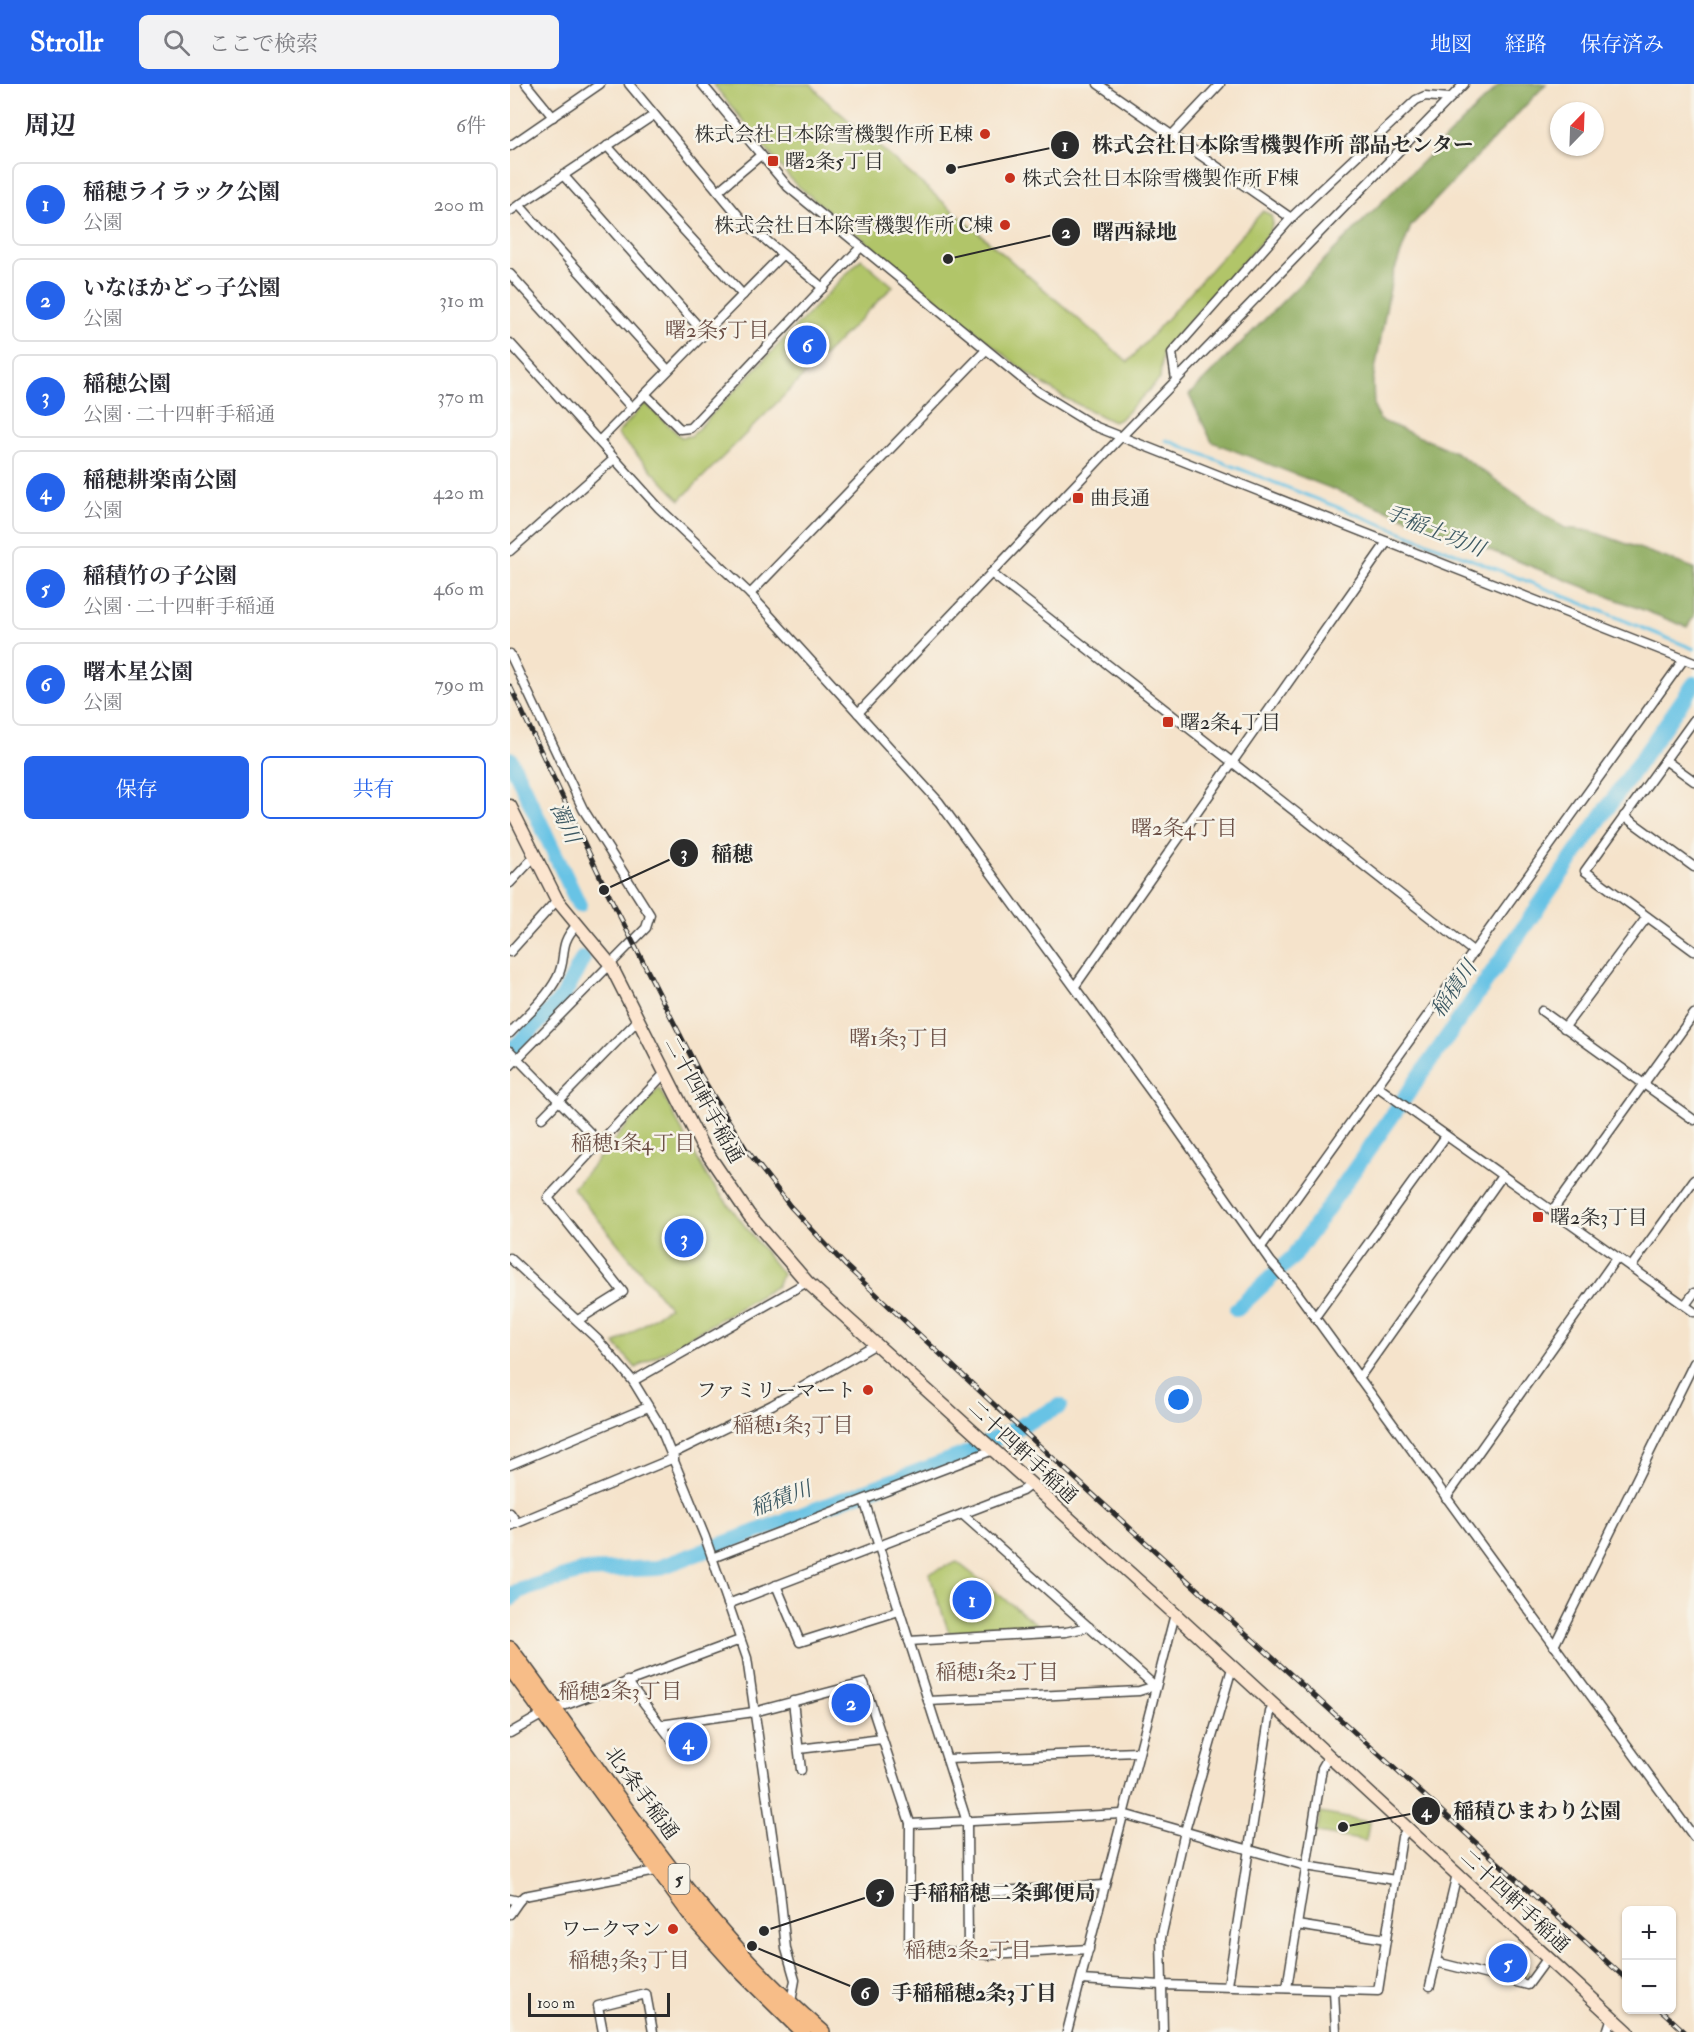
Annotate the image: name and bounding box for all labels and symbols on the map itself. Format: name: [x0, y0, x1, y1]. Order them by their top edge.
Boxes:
north arrow: [1550, 102, 1604, 156]
place label: 株式会社日本除雪機製作所 E棟: [694, 122, 973, 147]
callout: 株式会社日本除雪機製作所 部品センター: [1050, 126, 1486, 165]
marker: 株式会社日本除雪機製作所 E棟: [978, 127, 992, 141]
text: 株式会社日本除雪機製作所 部品センター: [1092, 132, 1474, 159]
text: 1: [1062, 134, 1068, 157]
place label: 曙2条5丁目: [785, 149, 884, 174]
marker: 曙2条5丁目: [766, 154, 780, 168]
place label: 株式会社日本除雪機製作所 F棟: [1022, 166, 1299, 191]
marker: 株式会社日本除雪機製作所 F棟: [1003, 171, 1017, 185]
callout: 曙西緑地: [1051, 212, 1189, 251]
place label: 株式会社日本除雪機製作所 C棟: [714, 213, 993, 238]
marker: 株式会社日本除雪機製作所 C棟: [998, 218, 1012, 232]
text: 曙西緑地: [1093, 219, 1177, 246]
text: 2: [1061, 221, 1071, 244]
district label: 曙2条5丁目: [665, 317, 769, 344]
pin: 6: [788, 322, 826, 368]
place label: 曲長通: [1090, 486, 1150, 511]
marker: 曲長通: [1071, 491, 1085, 505]
water label: 手稲土功川: [1381, 499, 1491, 564]
place label: 曙2条4丁目: [1180, 710, 1281, 735]
marker: 曙2条4丁目: [1161, 715, 1175, 729]
water label: 濁川: [544, 798, 587, 850]
district label: 曙2条4丁目: [1131, 815, 1237, 842]
callout: 稲穂: [669, 834, 765, 873]
text: 稲穂: [711, 841, 753, 868]
text: 3: [681, 842, 688, 865]
water label: 稲積川: [1425, 954, 1484, 1023]
district label: 曙1条3丁目: [849, 1025, 949, 1052]
street label: 二十四軒手稲通: [659, 1033, 749, 1167]
district label: 稲穂1条4丁目: [571, 1130, 695, 1157]
place label: 曙2条3丁目: [1550, 1205, 1648, 1230]
marker: 曙2条3丁目: [1531, 1210, 1545, 1224]
pin: 3: [664, 1216, 704, 1260]
place label: ファミリーマート: [696, 1378, 856, 1403]
marker: ファミリーマート: [861, 1383, 875, 1397]
your location: [1164, 1385, 1193, 1414]
street label: 二十四軒手稲通: [963, 1395, 1083, 1509]
district label: 稲穂1条3丁目: [733, 1412, 853, 1439]
water label: 稲積川: [747, 1475, 817, 1522]
pin: 1: [952, 1578, 992, 1622]
district label: 稲穂1条2丁目: [935, 1659, 1059, 1686]
district label: 稲穂2条3丁目: [558, 1678, 682, 1705]
pin: 2: [832, 1680, 870, 1726]
pin: 4: [668, 1720, 708, 1764]
street label: 北5条手稲通: [600, 1742, 684, 1844]
callout: 稲積ひまわり公園: [1411, 1791, 1633, 1830]
text: 稲積ひまわり公園: [1453, 1798, 1621, 1825]
text: 4: [1420, 1800, 1432, 1823]
street label: 二十四軒手稲通: [1455, 1844, 1575, 1958]
road number: 5: [668, 1864, 690, 1894]
callout: 手稲稲穂二条郵便局: [865, 1873, 1108, 1912]
text: 手稲稲穂二条郵便局: [907, 1880, 1096, 1907]
text: 5: [876, 1882, 885, 1905]
place label: ワークマン: [561, 1917, 661, 1942]
marker: ワークマン: [666, 1922, 680, 1936]
district label: 稲穂2条2丁目: [905, 1937, 1031, 1964]
pin: 5: [1488, 1940, 1528, 1986]
district label: 稲穂3条3丁目: [568, 1947, 690, 1974]
callout: 手稲稲穂2条3丁目: [850, 1973, 1069, 2012]
text: 手稲稲穂2条3丁目: [891, 1980, 1057, 2007]
text: 6: [860, 1982, 871, 2005]
scale bar: [528, 1990, 670, 2018]

